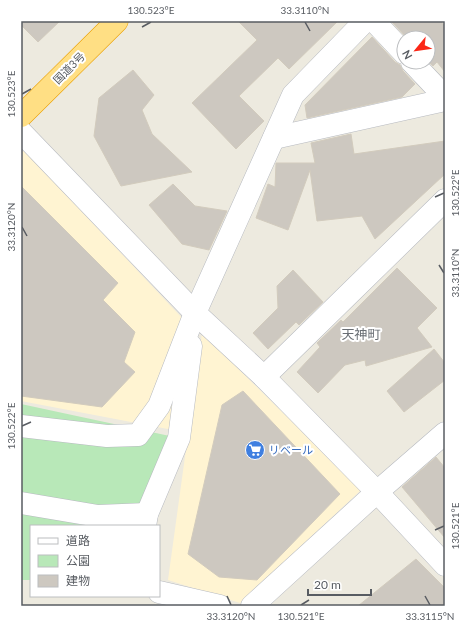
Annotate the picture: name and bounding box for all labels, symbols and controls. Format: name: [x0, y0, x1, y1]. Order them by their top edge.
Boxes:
text: 130.523°E: [127, 4, 175, 16]
text: 33.3110°N: [281, 4, 329, 16]
north arrow: [396, 30, 436, 70]
text: N: [399, 48, 415, 62]
street label: 国道3号: [50, 49, 87, 86]
text: 130.523°E: [5, 70, 17, 118]
text: 130.522°E: [449, 169, 461, 217]
text: 33.3120°N: [5, 203, 17, 251]
text: 33.3110°N: [449, 249, 461, 297]
district label: 天神町: [341, 326, 381, 342]
text: 130.522°E: [5, 402, 17, 450]
supermarket icon: リベール: [244, 439, 266, 461]
place label: リベール: [269, 443, 313, 456]
text: 130.521°E: [449, 502, 461, 550]
legend: [30, 525, 160, 597]
text: 道路: [66, 533, 90, 548]
text: 公園: [66, 553, 90, 568]
scale bar: [308, 571, 371, 597]
text: 建物: [66, 573, 90, 588]
text: 20 m: [314, 577, 341, 592]
text: 33.3120°N: [207, 610, 255, 622]
text: 130.521°E: [277, 610, 325, 622]
text: 33.3115°N: [406, 610, 454, 622]

